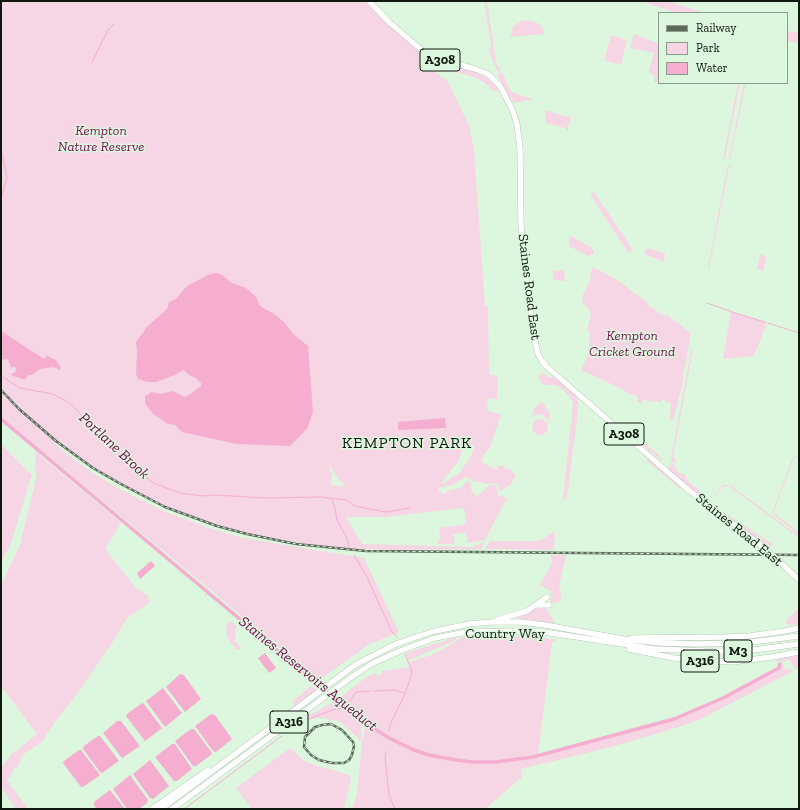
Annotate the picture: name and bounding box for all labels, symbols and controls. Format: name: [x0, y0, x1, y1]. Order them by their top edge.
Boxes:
legend: [658, 12, 788, 84]
text: Railway: [696, 21, 737, 35]
text: Park: [696, 41, 720, 55]
road number: A308: [420, 49, 460, 71]
text: Water: [696, 61, 728, 75]
park label: Kempton Nature Reserve: [58, 123, 144, 156]
street label: Staines Road East: [514, 233, 544, 341]
park label: Kempton Cricket Ground: [589, 328, 675, 360]
water label: Portlane Brook: [75, 409, 153, 483]
road number: A308: [604, 423, 644, 445]
district label: KEMPTON PARK: [342, 433, 472, 453]
street label: Staines Road East: [692, 490, 786, 570]
water label: Staines Reservoirs Aqueduct: [235, 613, 381, 735]
street label: Country Way: [465, 626, 545, 642]
road number: M3: [724, 640, 752, 662]
road number: A316: [681, 650, 719, 672]
road number: A316: [270, 711, 308, 733]

